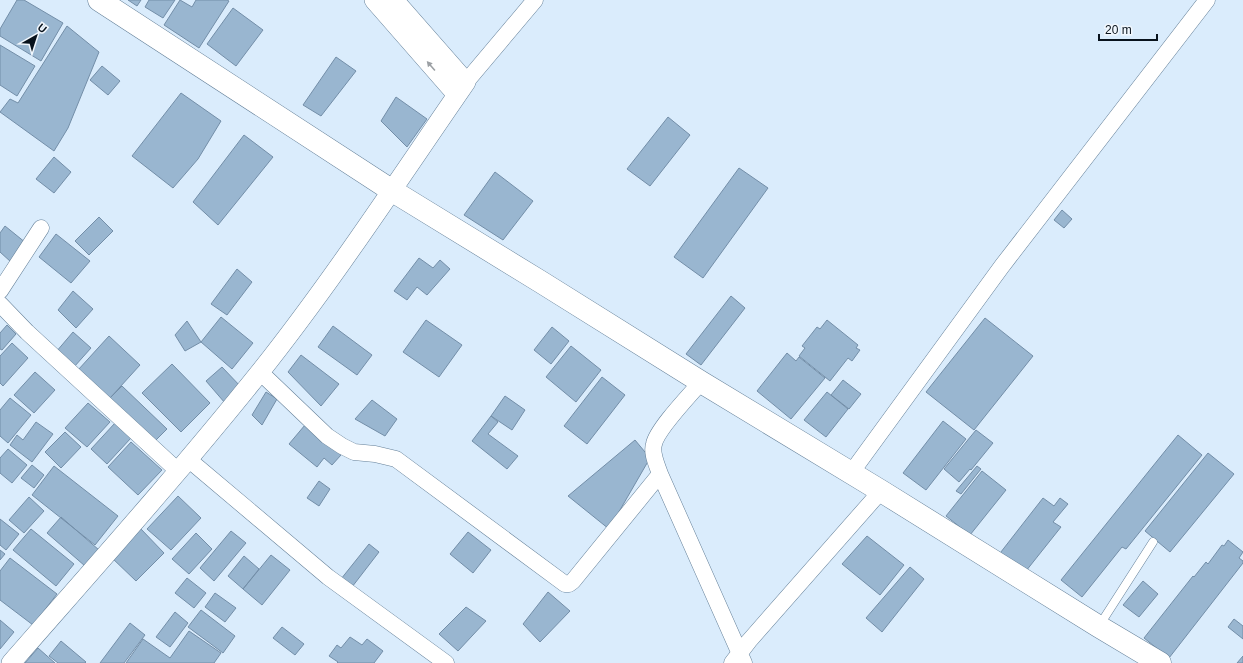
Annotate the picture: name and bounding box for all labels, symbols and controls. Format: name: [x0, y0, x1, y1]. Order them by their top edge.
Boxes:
north arrow: [16, 16, 56, 56]
scale bar: [1099, 16, 1157, 42]
text: U: [35, 21, 49, 35]
text: 20 m: [1105, 23, 1132, 37]
one-way arrow: [427, 61, 436, 70]

